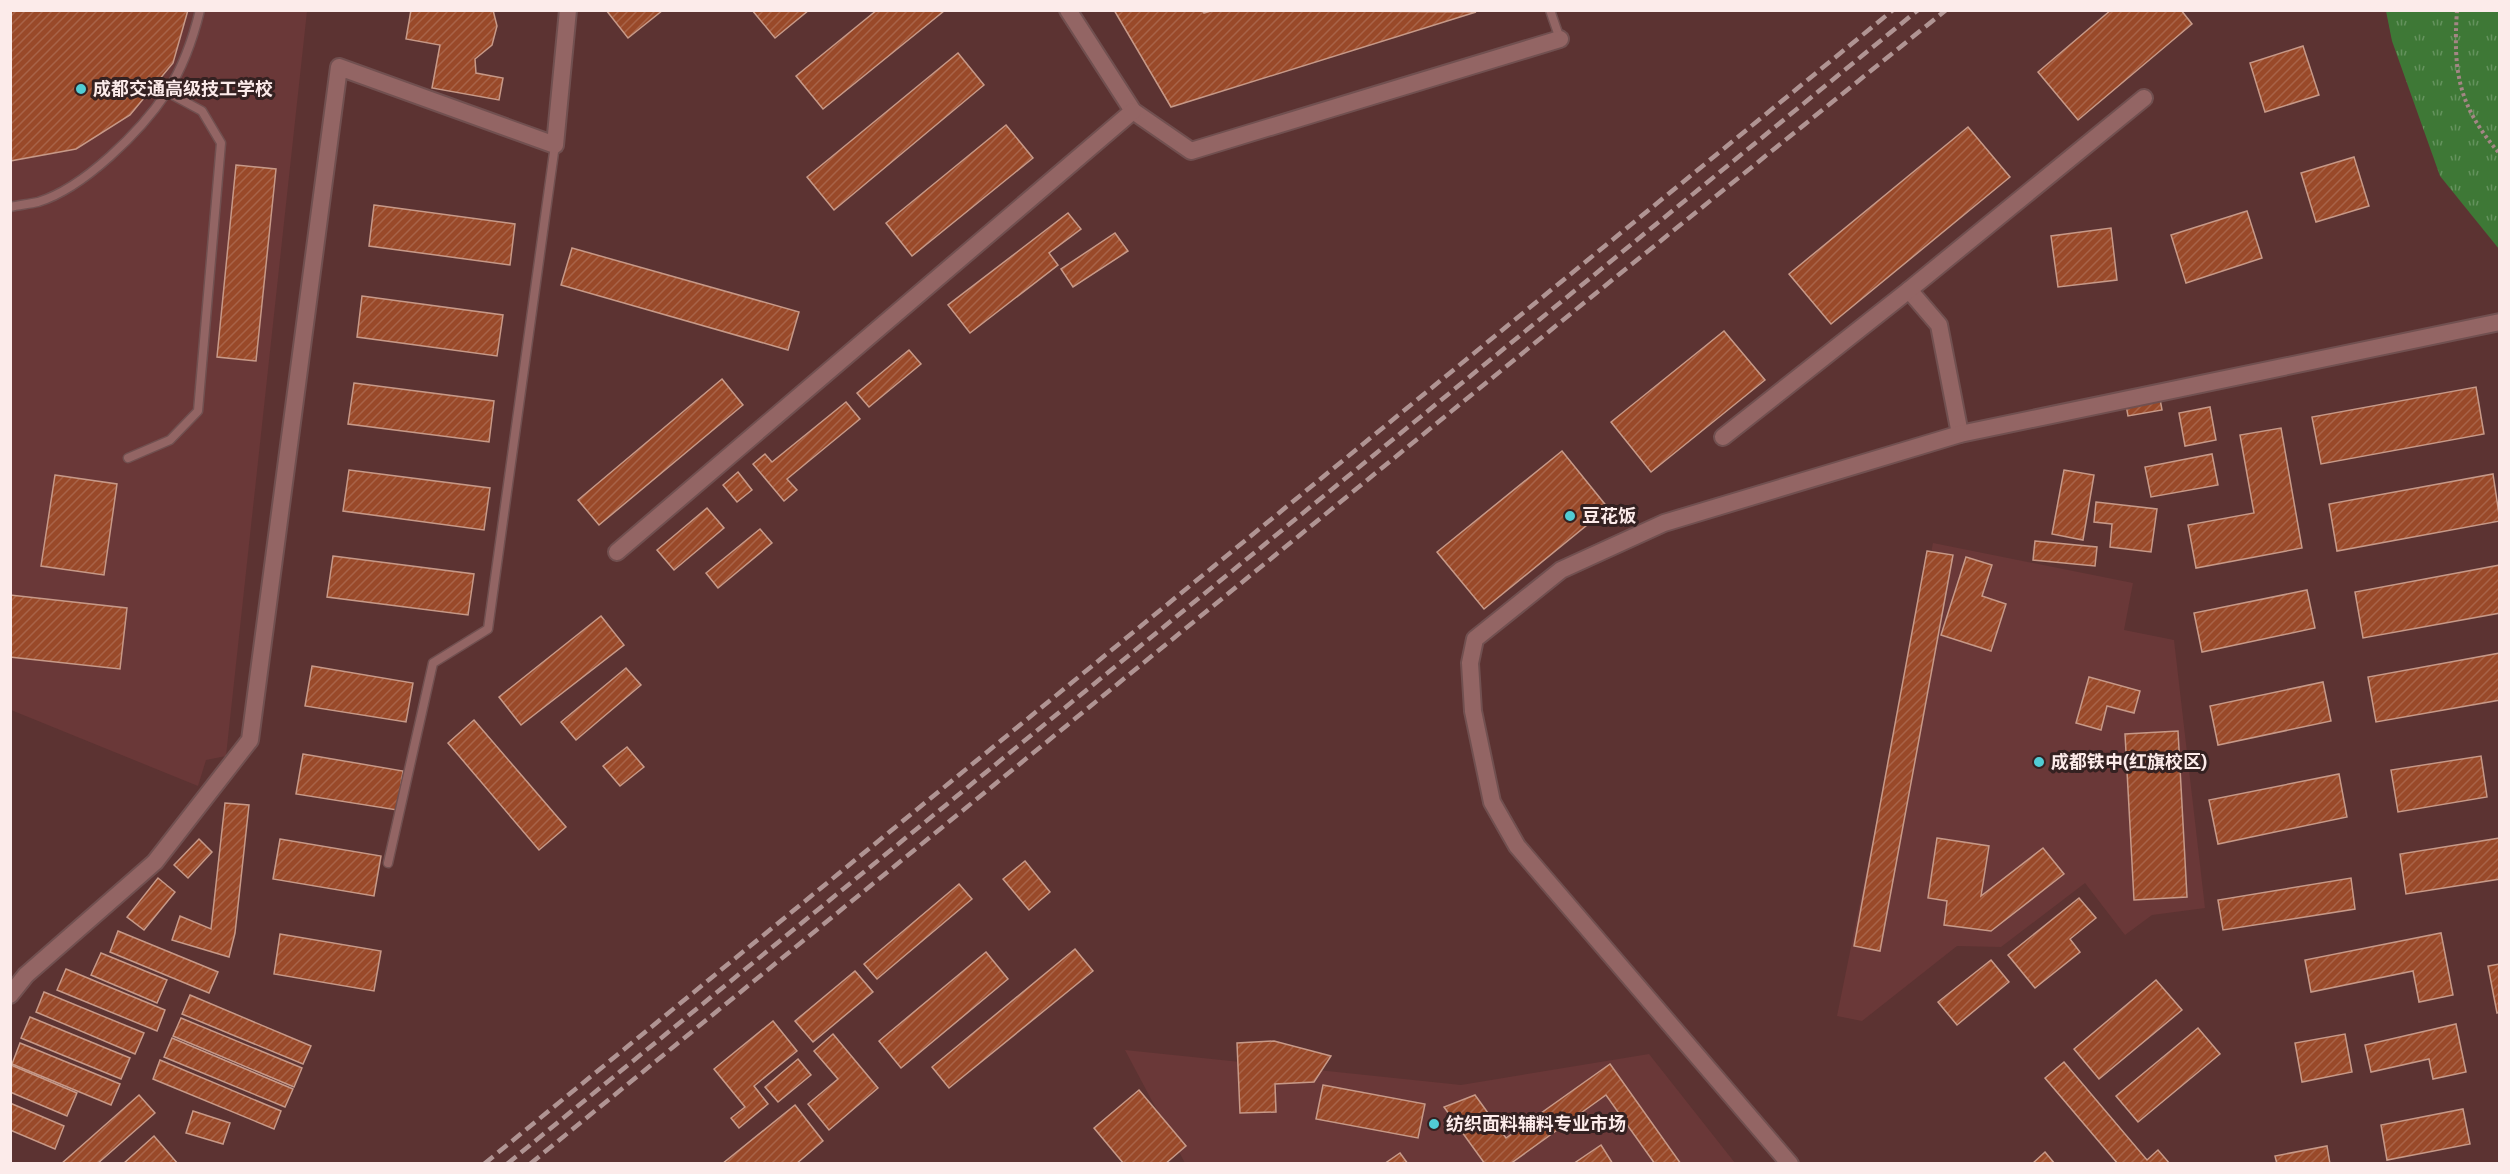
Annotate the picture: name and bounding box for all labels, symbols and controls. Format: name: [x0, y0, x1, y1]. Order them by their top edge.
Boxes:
place label: 成都交通高级技工学校: [93, 77, 273, 100]
marker: 成都交通高级技工学校: [74, 82, 88, 96]
place label: 豆花饭: [1582, 504, 1636, 527]
marker: 豆花饭: [1563, 509, 1577, 523]
place label: 成都铁中(红旗校区): [2051, 750, 2207, 773]
marker: 成都铁中(红旗校区): [2032, 755, 2046, 769]
place label: 纺织面料辅料专业市场: [1446, 1112, 1626, 1135]
marker: 纺织面料辅料专业市场: [1427, 1117, 1441, 1131]

